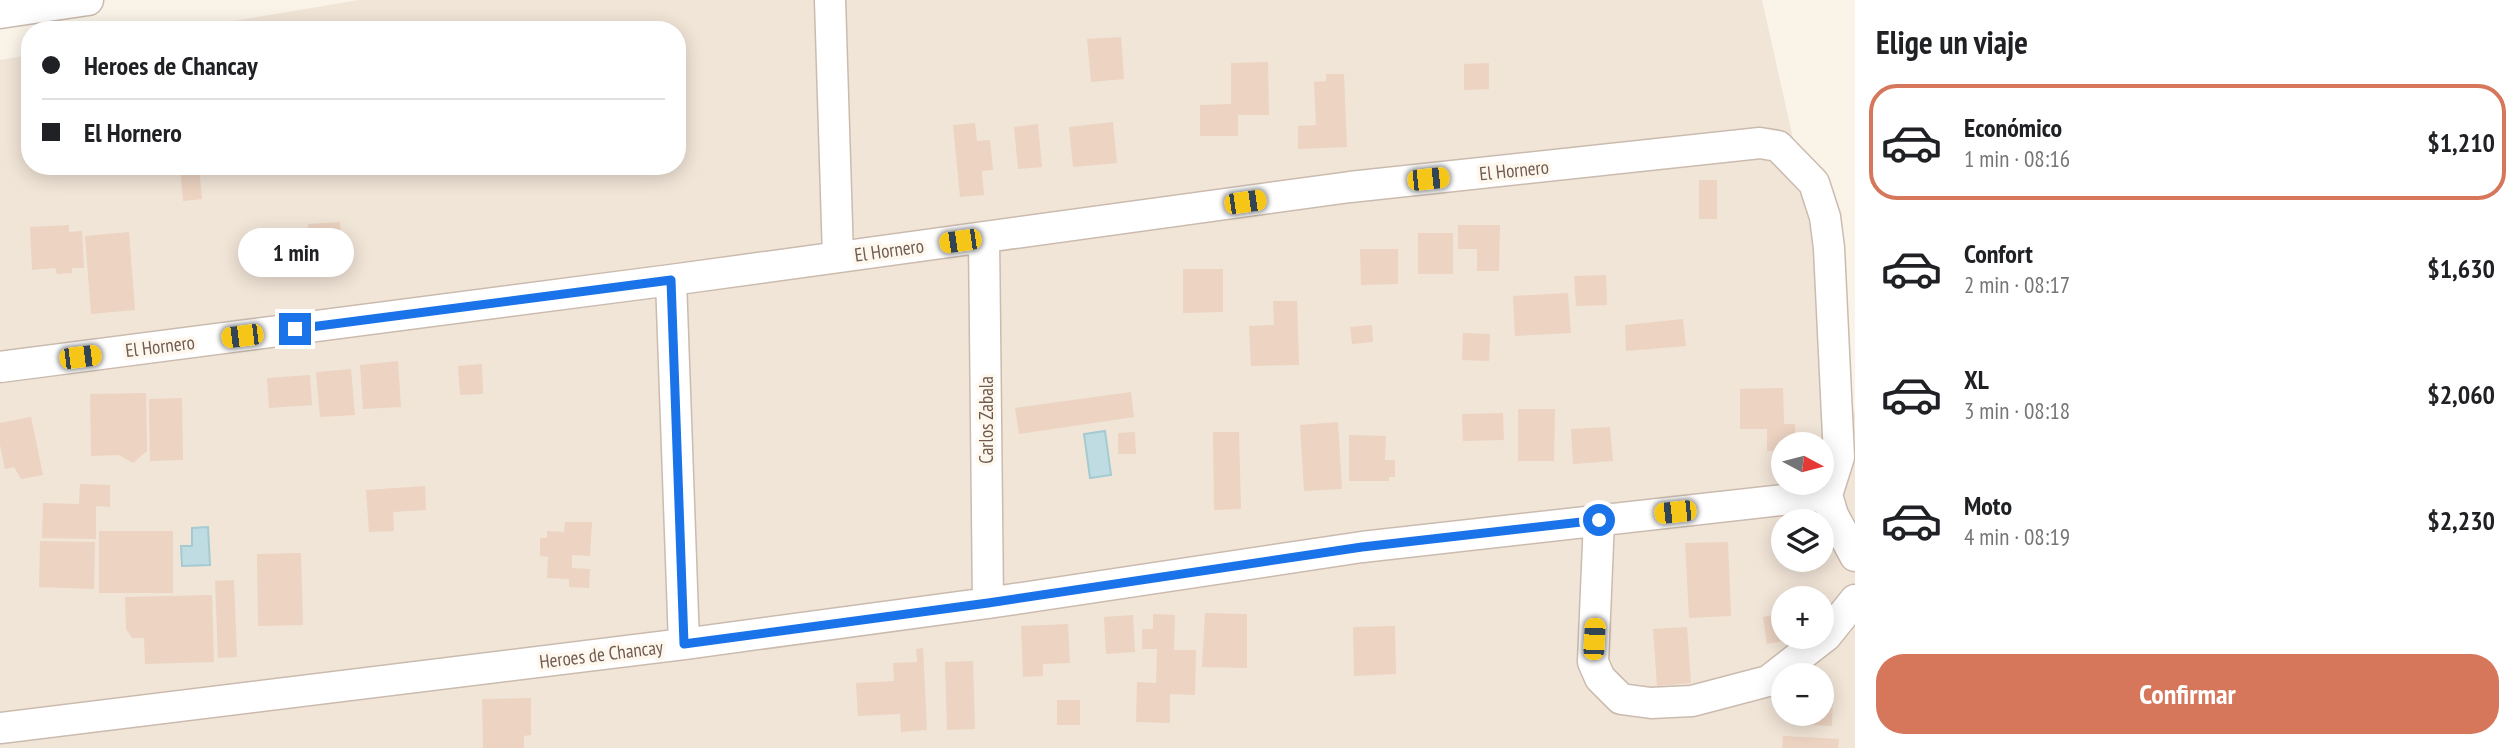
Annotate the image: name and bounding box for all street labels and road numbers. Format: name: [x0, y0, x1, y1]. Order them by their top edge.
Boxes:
street label: El Hornero: [1478, 154, 1550, 186]
street label: El Hornero: [853, 233, 925, 267]
street label: El Hornero: [124, 330, 196, 362]
street label: Carlos Zabala: [974, 376, 998, 464]
street label: Heroes de Chancay: [538, 634, 665, 673]

